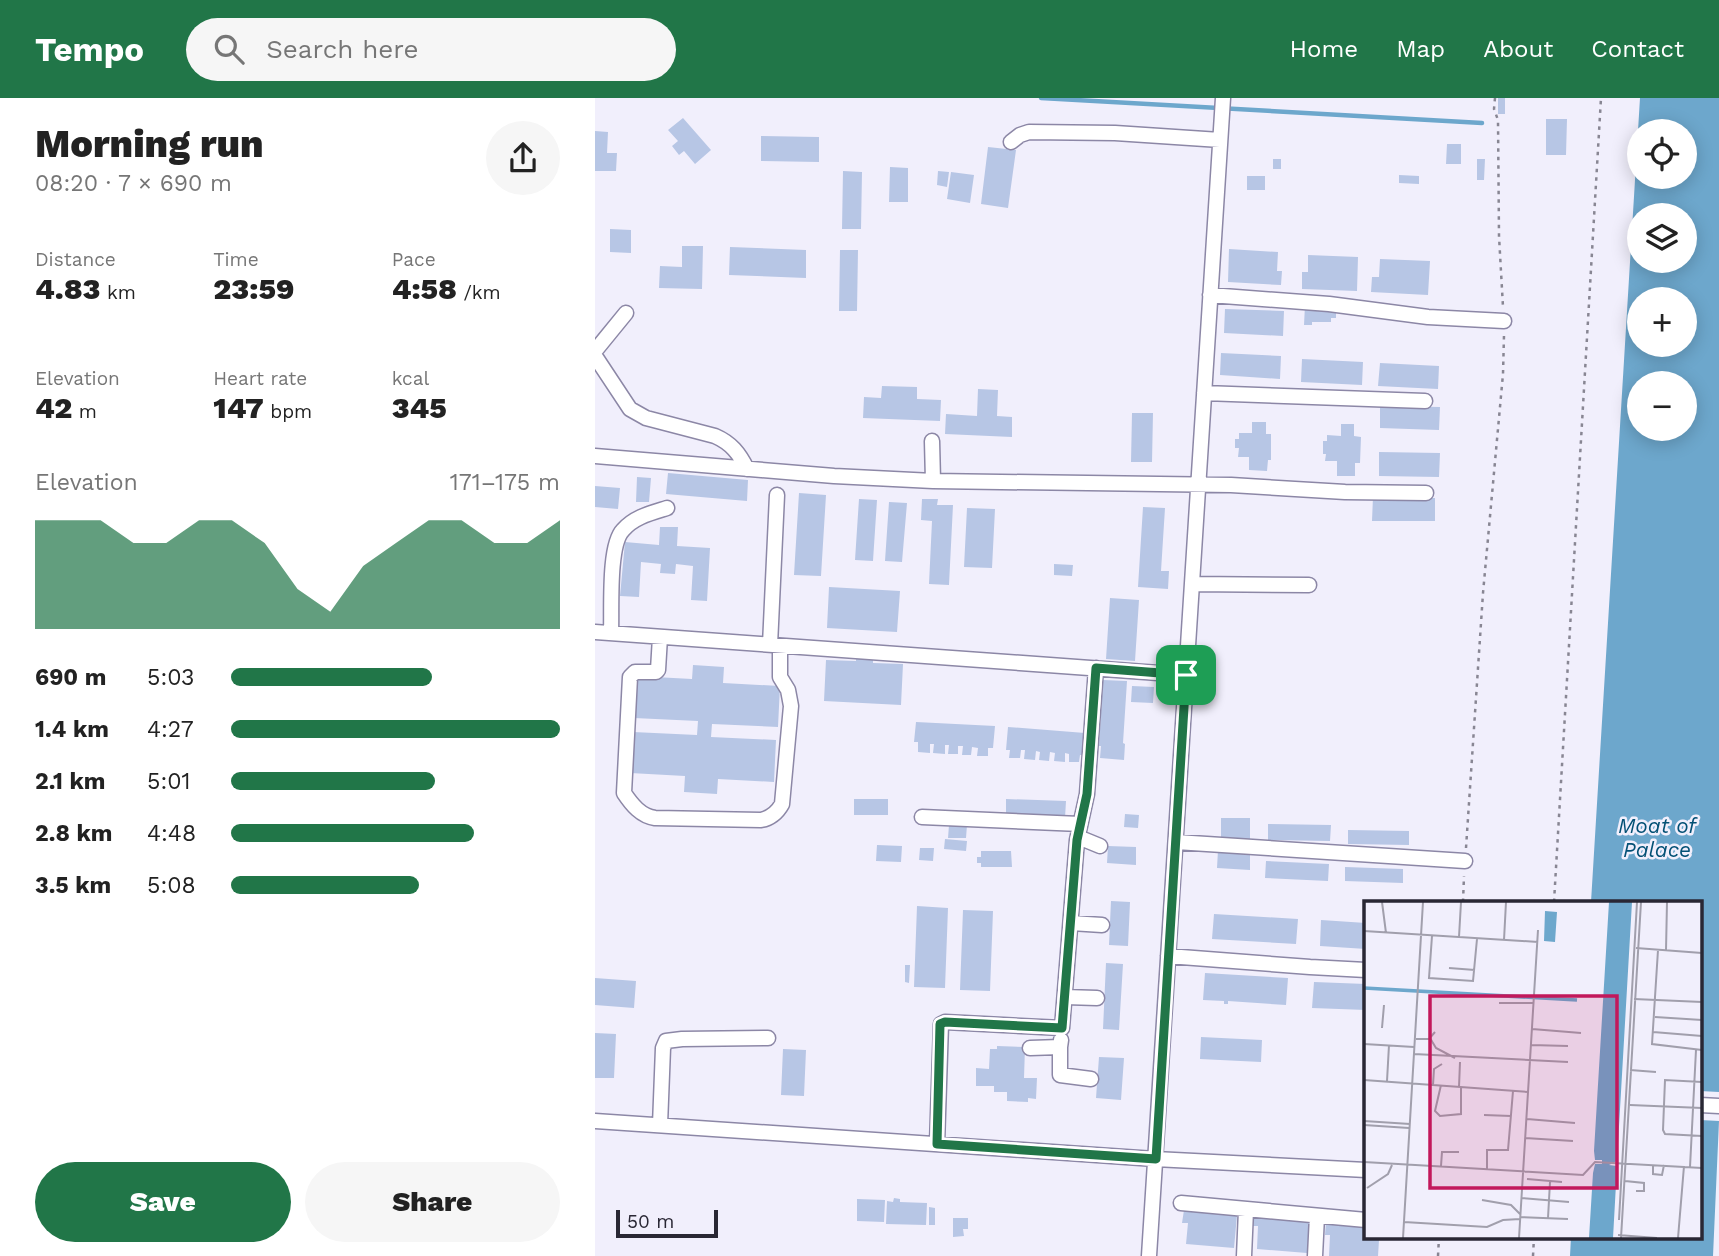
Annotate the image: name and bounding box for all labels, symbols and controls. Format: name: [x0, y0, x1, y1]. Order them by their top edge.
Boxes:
search box: [186, 18, 676, 81]
text: Tempo: [35, 30, 144, 69]
icon: search: [210, 30, 248, 68]
text: Search here: [266, 34, 419, 64]
text: Home: [1290, 35, 1358, 63]
text: Map: [1396, 35, 1445, 63]
text: About: [1483, 35, 1553, 63]
text: Contact: [1591, 35, 1684, 63]
map controls: [1627, 119, 1697, 441]
button: locate: [1627, 119, 1697, 189]
button: share: [486, 121, 560, 195]
text: Morning run: [35, 122, 264, 166]
text: 08:20 · 7 × 690 m: [35, 170, 232, 197]
button: layers: [1627, 203, 1697, 273]
text: Distance: [35, 248, 116, 271]
text: Time: [213, 248, 259, 271]
text: Pace: [392, 248, 436, 271]
text: 4.83: [35, 271, 100, 306]
text: 23:59: [213, 271, 294, 306]
text: 4:58: [392, 271, 457, 306]
text: km: [100, 281, 136, 304]
text: /km: [457, 281, 501, 304]
button: +: [1627, 287, 1697, 357]
text: Elevation: [35, 367, 120, 390]
text: Heart rate: [213, 367, 307, 390]
text: kcal: [392, 367, 429, 390]
button: −: [1627, 371, 1697, 441]
text: 42: [35, 390, 72, 425]
text: 147: [213, 390, 264, 425]
text: 345: [392, 390, 447, 425]
text: m: [72, 400, 97, 423]
text: bpm: [264, 400, 312, 423]
text: Elevation: [35, 469, 138, 496]
text: 171–175 m: [450, 469, 560, 496]
pin: [1156, 645, 1216, 705]
icon: arrive: [1167, 656, 1205, 694]
text: 690 m: [35, 664, 106, 691]
text: 5:03: [147, 664, 194, 691]
text: 1.4 km: [35, 716, 109, 743]
text: 4:27: [147, 716, 194, 743]
text: 2.1 km: [35, 768, 106, 795]
text: 5:01: [147, 768, 190, 795]
water label: Moat of Palace: [1618, 813, 1698, 862]
text: 2.8 km: [35, 820, 112, 847]
text: 4:48: [147, 820, 196, 847]
text: 3.5 km: [35, 872, 111, 899]
text: 5:08: [147, 872, 196, 899]
inset map: [1364, 901, 1701, 1238]
button: Save: [35, 1162, 291, 1242]
button: Share: [305, 1162, 560, 1242]
scale bar: [616, 1207, 717, 1239]
text: 50 m: [627, 1210, 674, 1233]

